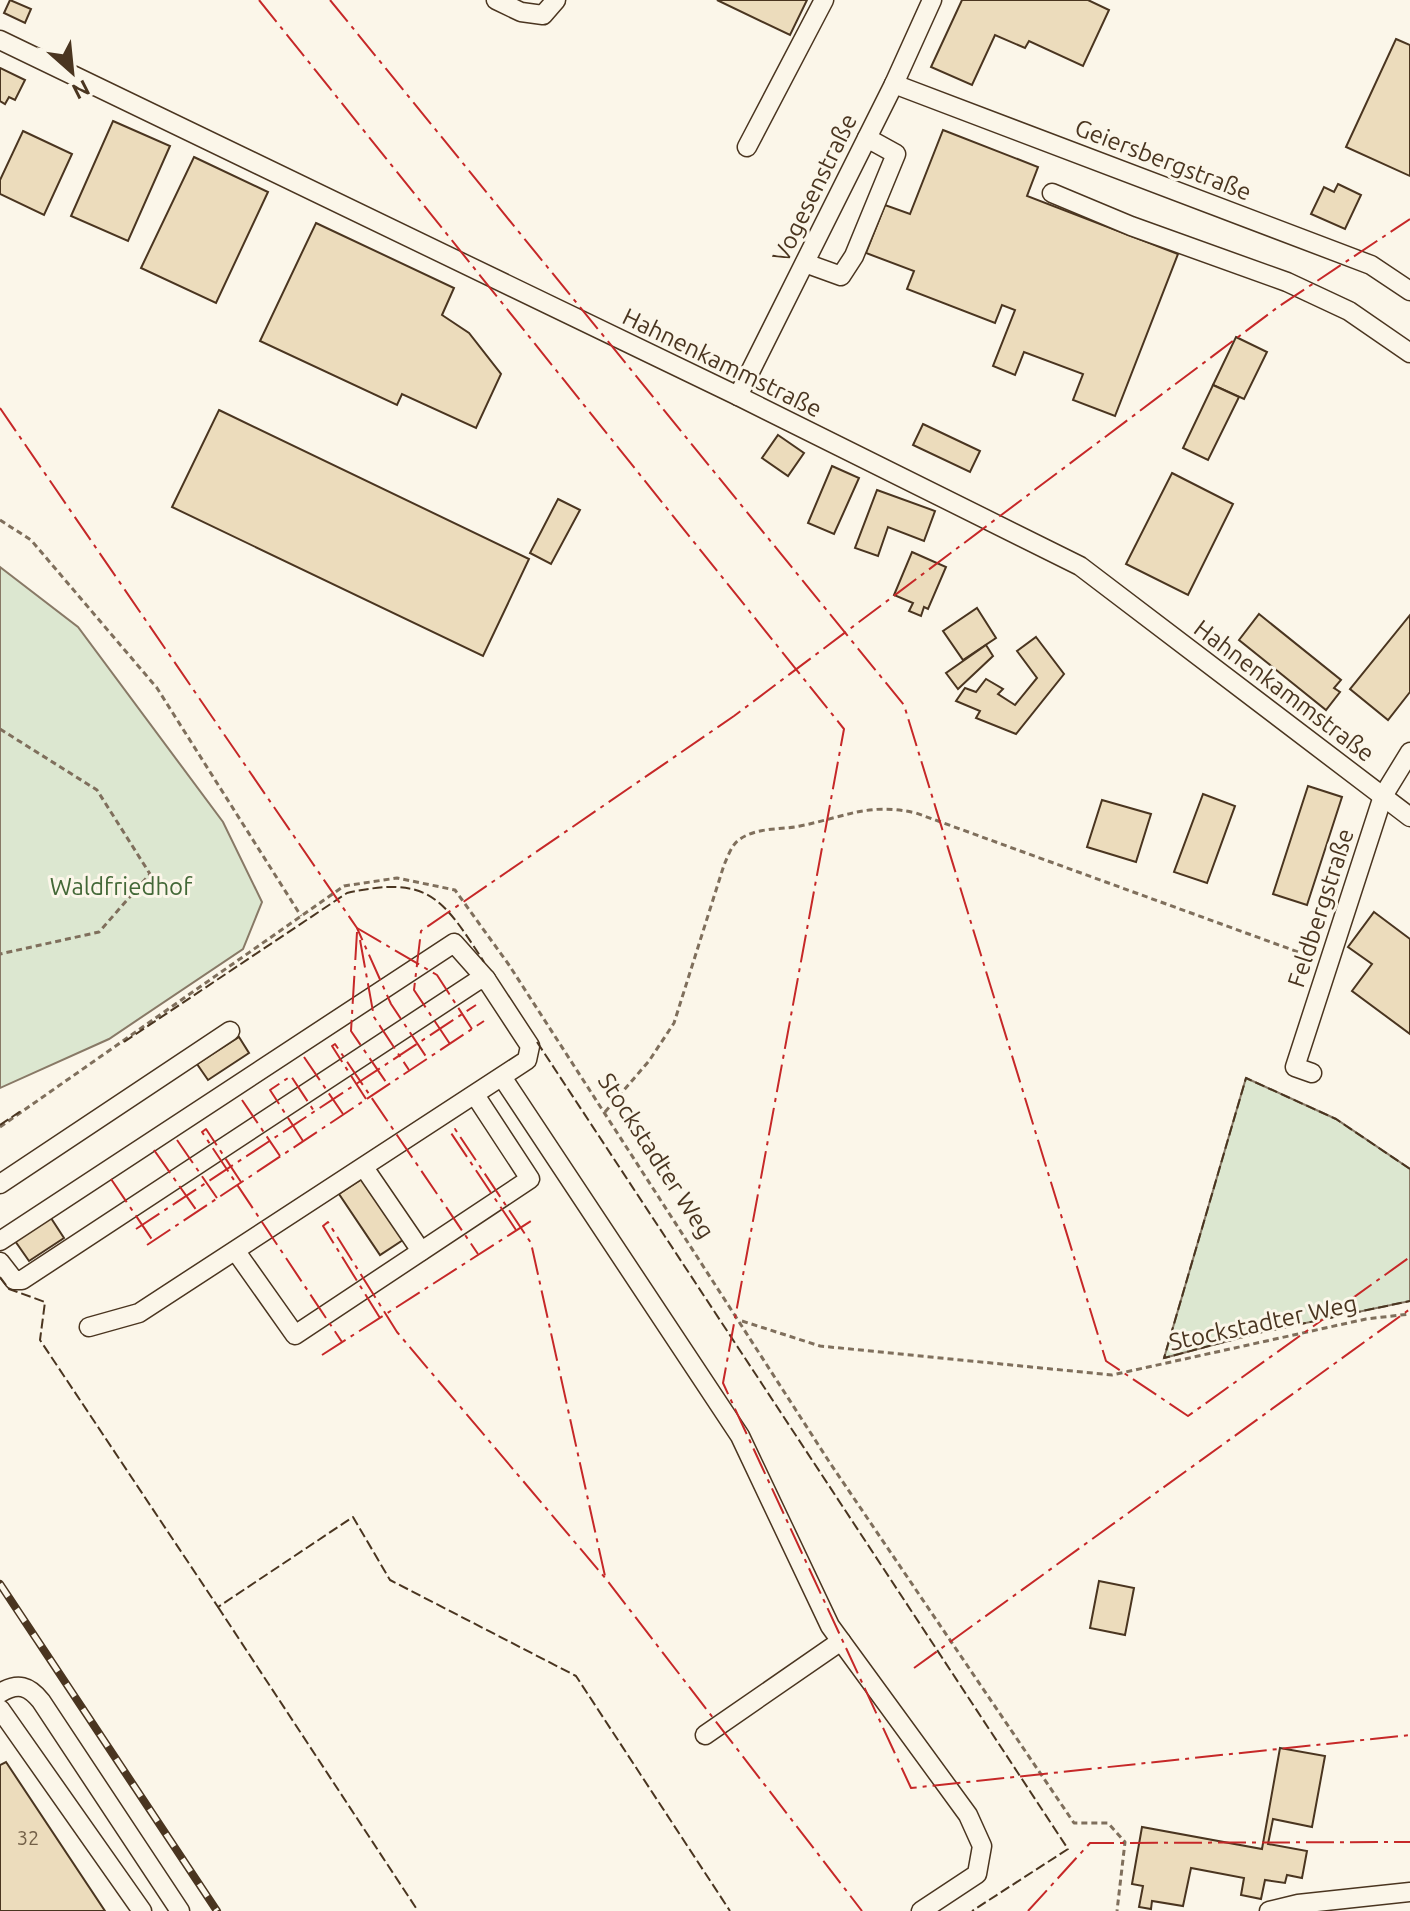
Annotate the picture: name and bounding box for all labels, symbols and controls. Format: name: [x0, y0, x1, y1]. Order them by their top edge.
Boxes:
north arrow: [32, 32, 112, 112]
text: N: [68, 75, 94, 105]
street label: Vogesenstraße: [767, 109, 862, 266]
street label: Geiersbergstraße: [1071, 113, 1255, 206]
street label: Hahnenkammstraße: [618, 303, 826, 423]
street label: Hahnenkammstraße: [1189, 614, 1380, 767]
street label: Feldbergstraße: [1282, 825, 1359, 991]
park label: Waldfriedhof: [50, 873, 193, 900]
street label: Stockstadter Weg: [593, 1068, 720, 1243]
street label: Stockstadter Weg: [1166, 1289, 1359, 1356]
house number: 32: [17, 1826, 39, 1849]

